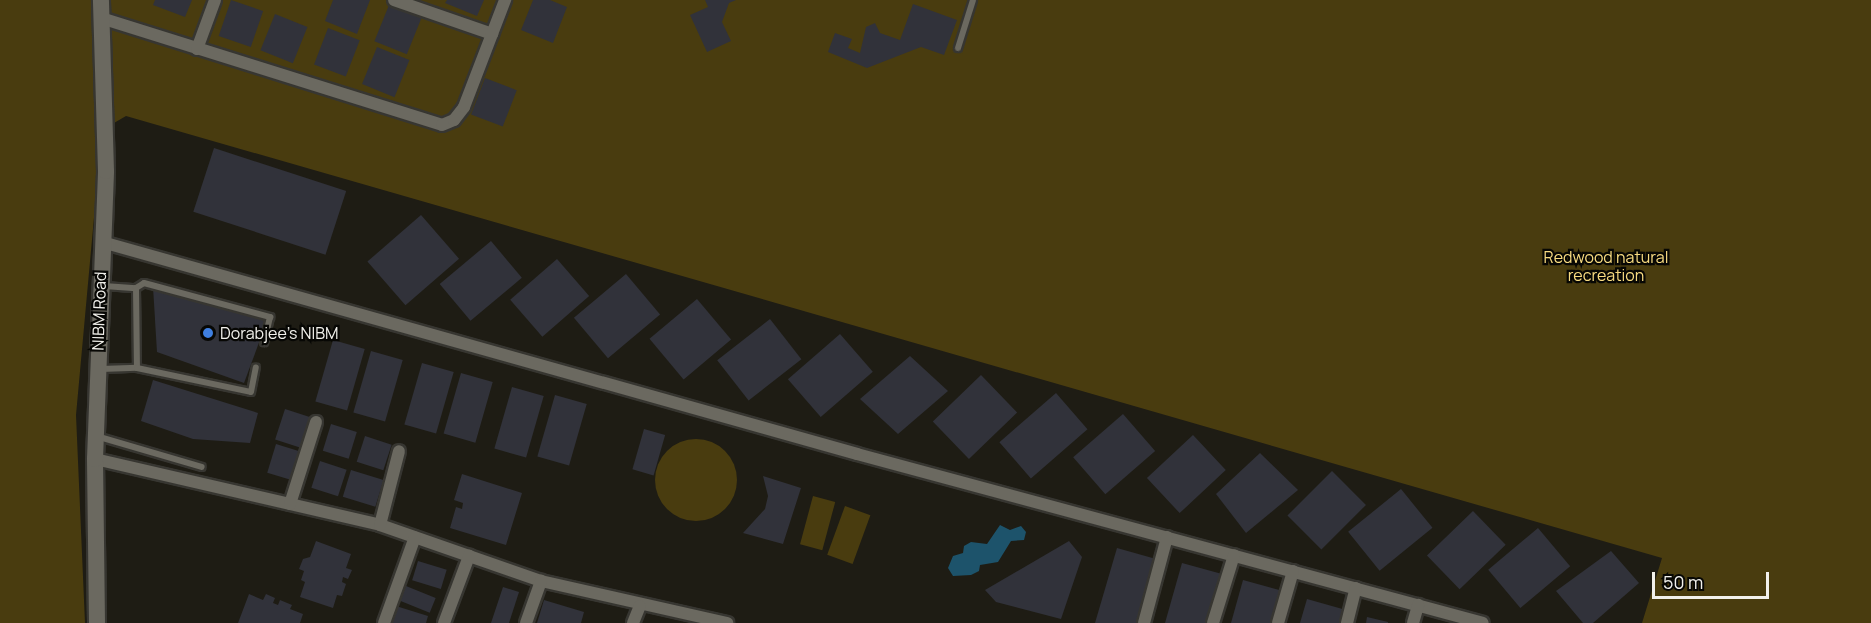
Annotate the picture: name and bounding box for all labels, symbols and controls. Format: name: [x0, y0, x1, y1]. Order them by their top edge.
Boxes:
park label: Redwood natural recreation: [1544, 247, 1668, 285]
street label: NIBM Road: [88, 271, 110, 351]
place label: Dorabjee's NIBM: [220, 323, 338, 343]
marker: Dorabjee's NIBM: [201, 326, 215, 340]
scale bar: [1655, 560, 1772, 598]
text: 50 m: [1663, 570, 1703, 594]

